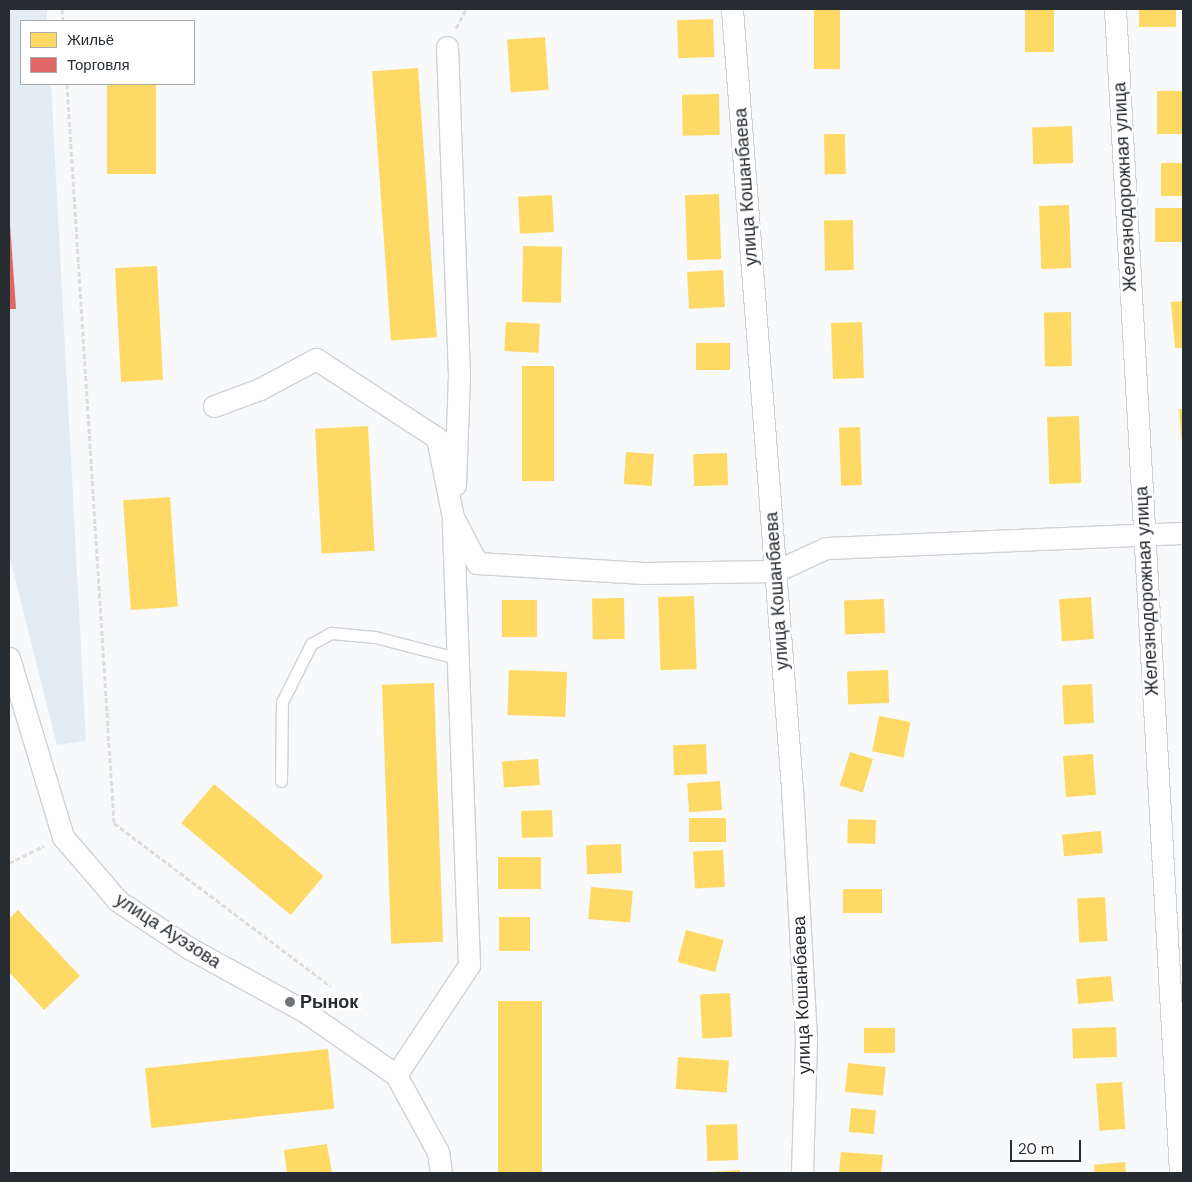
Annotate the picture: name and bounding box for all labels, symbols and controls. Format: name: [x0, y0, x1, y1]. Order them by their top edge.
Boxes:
legend: [20, 20, 195, 85]
text: Жильё: [67, 30, 114, 50]
text: Торговля: [67, 55, 130, 75]
street label: Железнодорожная улица: [1109, 82, 1141, 292]
street label: улица Кошанбаева: [730, 107, 762, 267]
street label: Железнодорожная улица: [1131, 486, 1163, 696]
street label: улица Кошанбаева: [761, 511, 793, 671]
street label: улица Ауэзова: [111, 889, 225, 973]
street label: улица Кошанбаева: [788, 915, 816, 1075]
place label: Рынок: [300, 991, 358, 1013]
marker: Рынок: [284, 996, 296, 1008]
scale bar: [1012, 1130, 1083, 1162]
text: 20 m: [1018, 1139, 1054, 1159]

